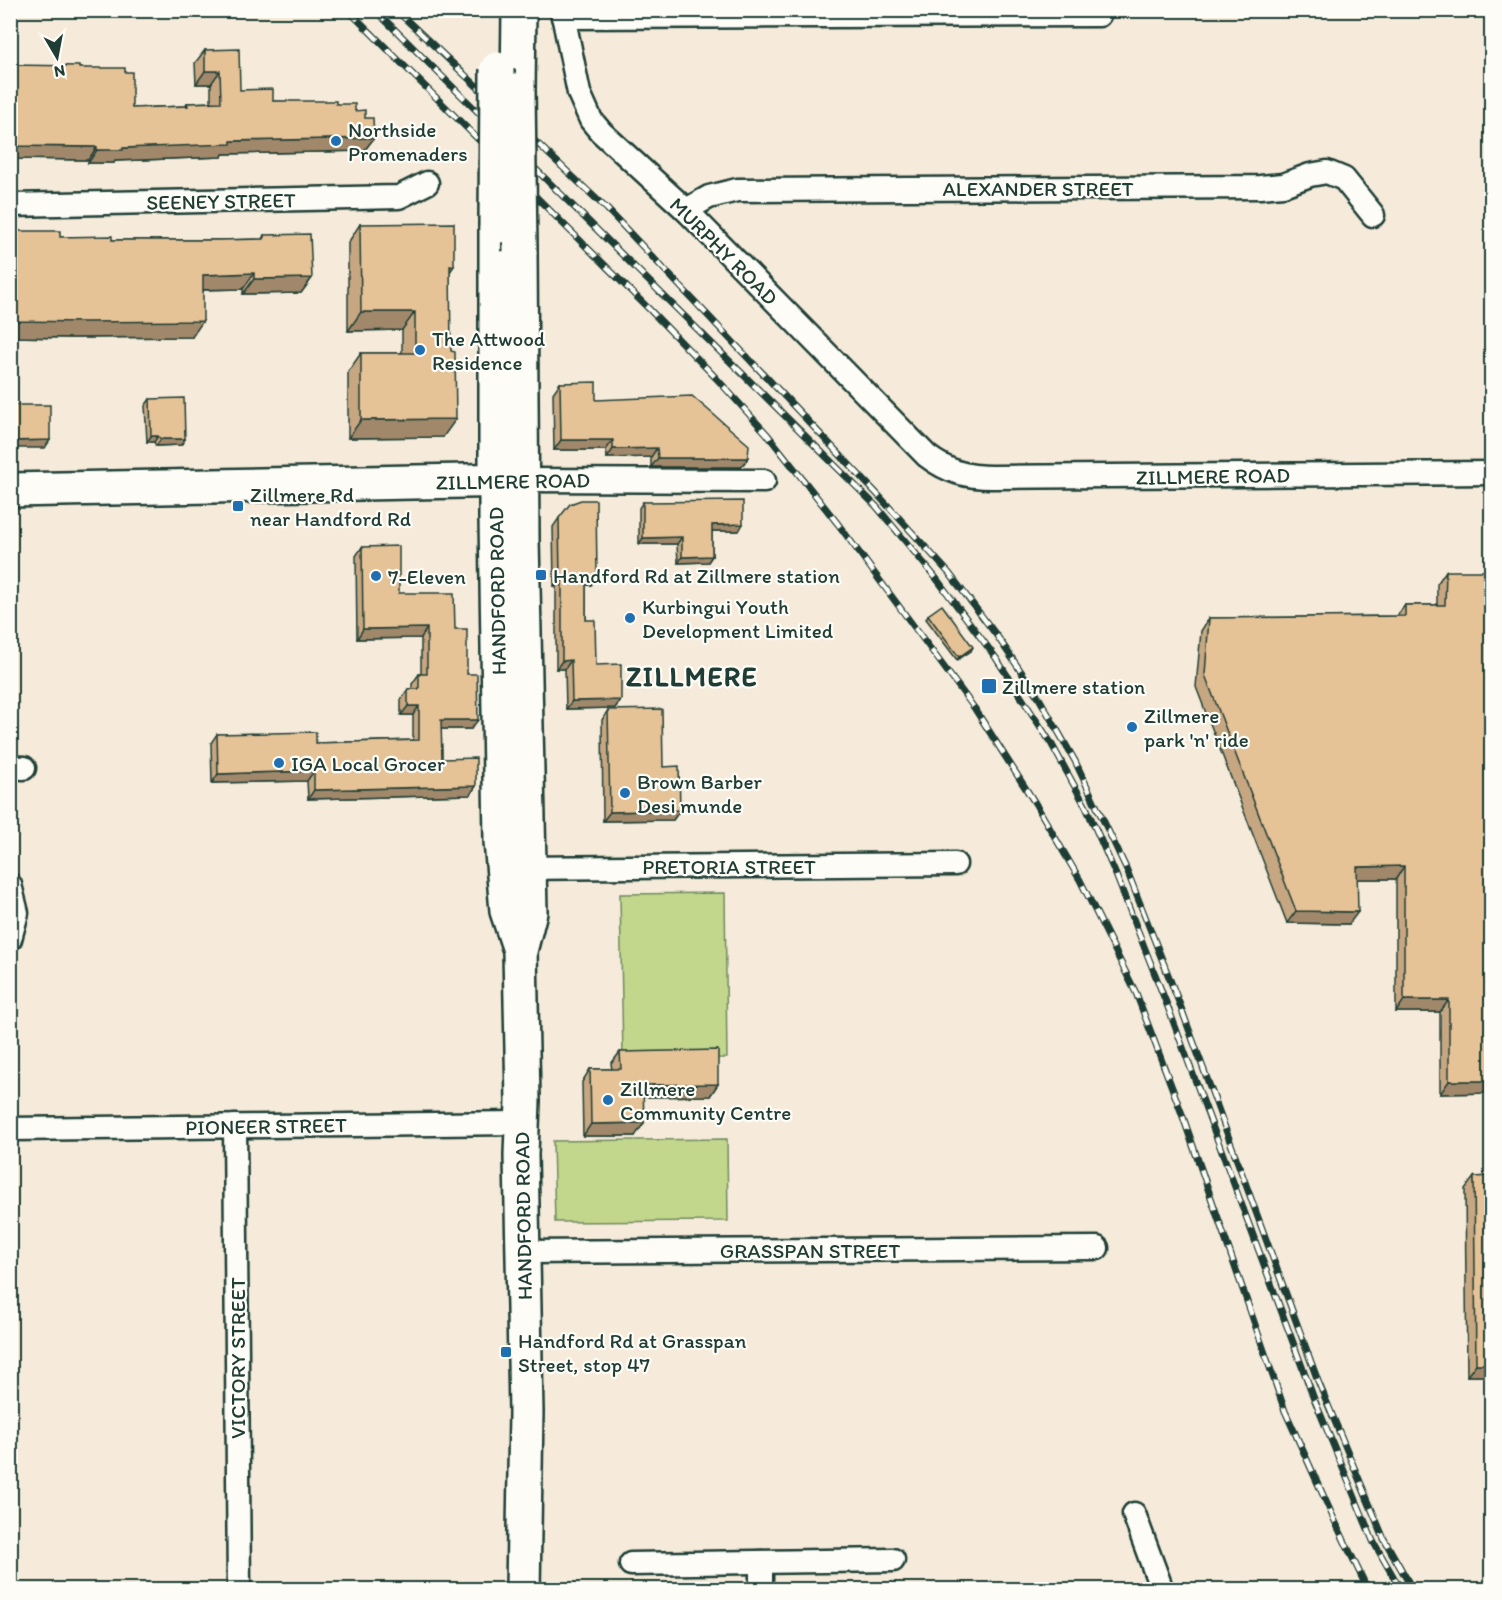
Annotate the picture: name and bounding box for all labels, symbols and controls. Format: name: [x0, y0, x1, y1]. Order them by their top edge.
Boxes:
north arrow: [27, 27, 87, 87]
text: N: [53, 61, 66, 82]
place label: Northside Promenaders: [348, 117, 468, 166]
marker: Northside Promenaders: [329, 134, 343, 148]
street label: ALEXANDER STREET: [942, 176, 1134, 201]
street label: SEENEY STREET: [146, 187, 296, 215]
street label: MURPHY ROAD: [665, 192, 783, 310]
place label: The Attwood Residence: [432, 326, 546, 375]
marker: The Attwood Residence: [413, 343, 427, 357]
street label: ZILLMERE ROAD: [1136, 462, 1290, 490]
street label: ZILLMERE ROAD: [436, 467, 590, 495]
place label: Zillmere Rd near Handford Rd: [250, 482, 411, 531]
marker: Zillmere Rd near Handford Rd: [231, 499, 245, 513]
street label: HANDFORD ROAD: [483, 507, 511, 675]
place label: Handford Rd at Zillmere station: [553, 563, 840, 588]
place label: 7-Eleven: [388, 564, 466, 589]
marker: Handford Rd at Zillmere station: [534, 568, 548, 582]
marker: 7-Eleven: [369, 569, 383, 583]
place label: Kurbingui Youth Development Limited: [642, 594, 834, 643]
marker: Kurbingui Youth Development Limited: [623, 611, 637, 625]
district label: ZILLMERE: [626, 660, 758, 693]
place label: Zillmere station: [1002, 674, 1145, 699]
marker: Zillmere station: [980, 677, 998, 695]
place label: Zillmere park 'n' ride: [1144, 703, 1249, 752]
marker: Zillmere park 'n' ride: [1125, 720, 1139, 734]
place label: IGA Local Grocer: [291, 751, 445, 776]
marker: IGA Local Grocer: [272, 756, 286, 770]
place label: Brown Barber Desi munde: [637, 769, 763, 818]
marker: Brown Barber Desi munde: [618, 786, 632, 800]
street label: PRETORIA STREET: [642, 854, 816, 879]
place label: Zillmere Community Centre: [620, 1076, 791, 1125]
marker: Zillmere Community Centre: [601, 1093, 615, 1107]
street label: PIONEER STREET: [185, 1112, 347, 1140]
street label: HANDFORD ROAD: [509, 1132, 537, 1300]
street label: GRASSPAN STREET: [720, 1238, 900, 1263]
street label: VICTORY STREET: [225, 1277, 250, 1439]
place label: Handford Rd at Grasspan Street, stop 47: [518, 1328, 747, 1377]
marker: Handford Rd at Grasspan Street, stop 47: [499, 1345, 513, 1359]

